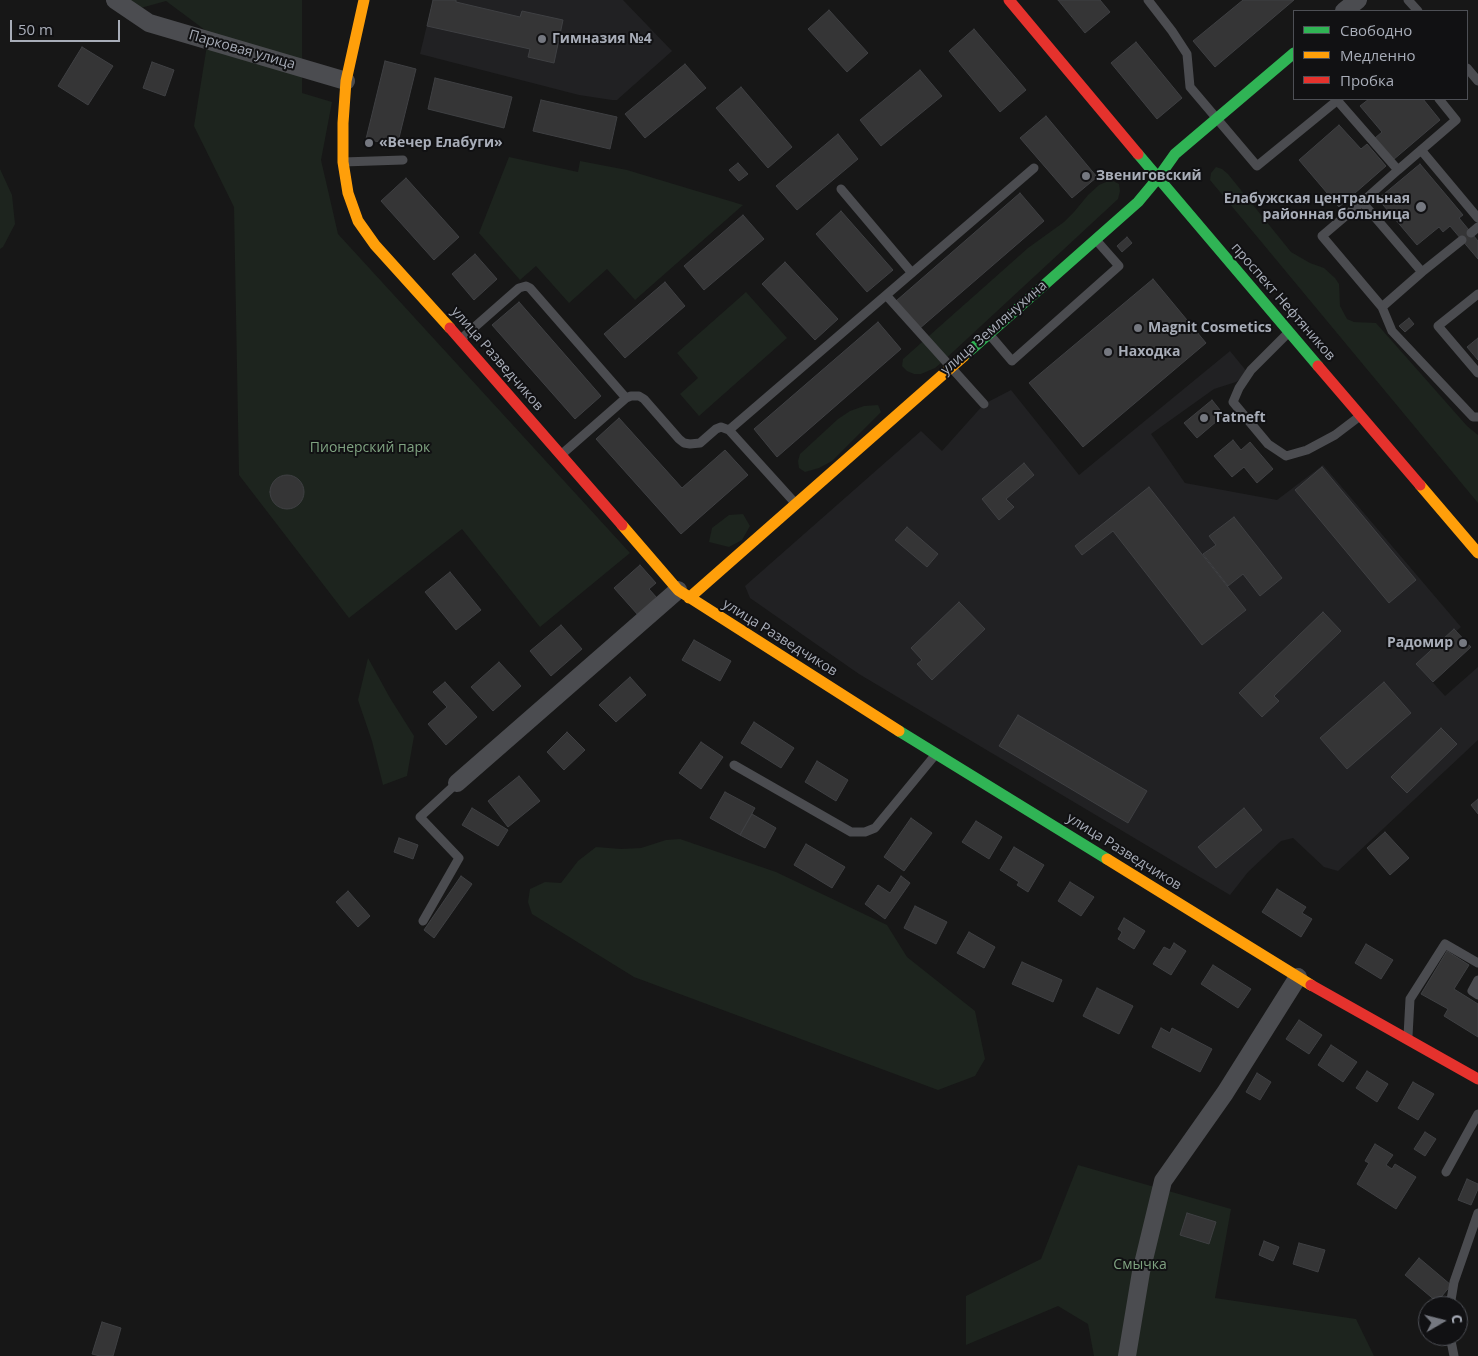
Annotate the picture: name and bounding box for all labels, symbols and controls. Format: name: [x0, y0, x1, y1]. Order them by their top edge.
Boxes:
scale bar: [12, 10, 122, 42]
legend: [1293, 10, 1468, 100]
text: 50 m: [18, 19, 53, 39]
text: Свободно: [1340, 20, 1412, 40]
street label: Парковая улица: [187, 27, 297, 73]
place label: Гимназия №4: [552, 31, 652, 47]
marker: Гимназия №4: [536, 33, 548, 45]
text: Медленно: [1340, 45, 1416, 65]
text: Пробка: [1340, 70, 1394, 90]
place label: «Вечер Елабуги»: [379, 135, 503, 151]
marker: «Вечер Елабуги»: [363, 137, 375, 149]
place label: Звениговский: [1096, 168, 1202, 184]
marker: Звениговский: [1080, 170, 1092, 182]
place label: Елабужская центральная районная больница: [1224, 191, 1410, 223]
marker: Елабужская центральная районная больница: [1414, 200, 1428, 214]
street label: проспект Нефтяников: [1227, 240, 1339, 364]
street label: улица Землянухина: [938, 277, 1050, 379]
street label: улица Разведчиков: [447, 304, 547, 414]
place label: Magnit Cosmetics: [1148, 320, 1272, 336]
marker: Magnit Cosmetics: [1132, 322, 1144, 334]
place label: Находка: [1118, 344, 1180, 360]
marker: Находка: [1102, 346, 1114, 358]
place label: Tatneft: [1214, 410, 1266, 426]
marker: Tatneft: [1198, 412, 1210, 424]
park label: Пионерский парк: [310, 440, 430, 456]
street label: улица Разведчиков: [720, 596, 840, 680]
place label: Радомир: [1387, 635, 1453, 651]
marker: Радомир: [1457, 637, 1469, 649]
street label: улица Разведчиков: [1064, 810, 1184, 894]
park label: Смычка: [1113, 1257, 1167, 1273]
north arrow: [1418, 1296, 1468, 1346]
text: С: [1447, 1313, 1467, 1325]

